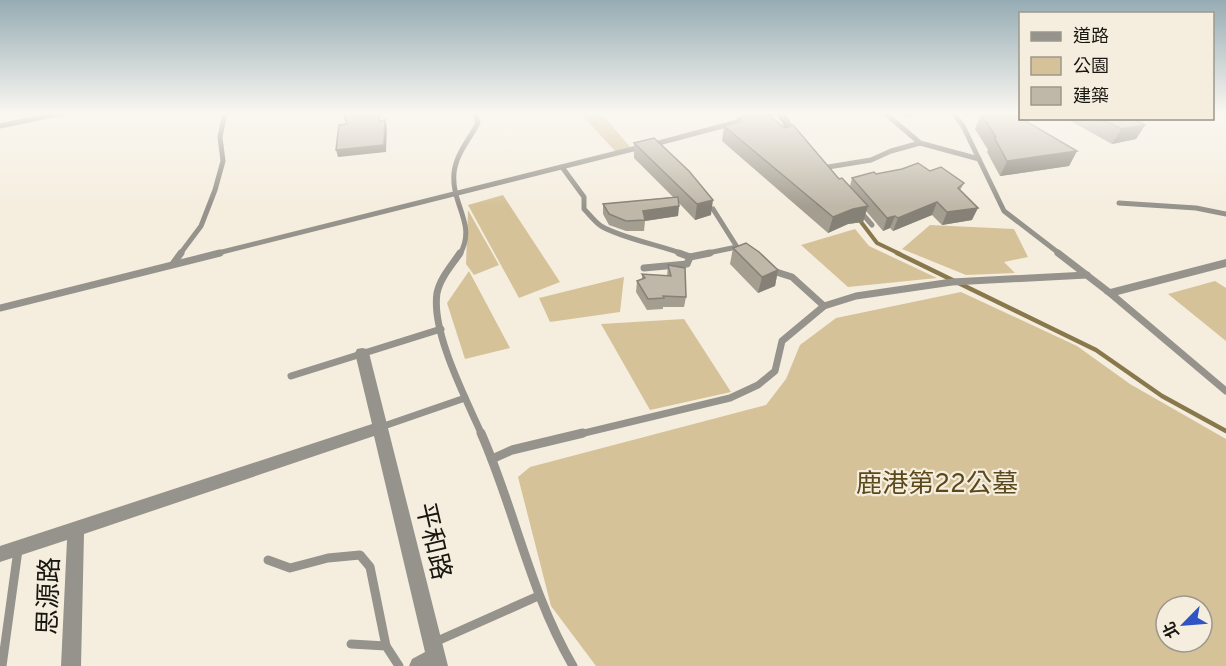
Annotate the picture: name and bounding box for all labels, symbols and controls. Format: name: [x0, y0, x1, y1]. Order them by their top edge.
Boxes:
legend: [1019, 12, 1214, 120]
text: 道路: [1073, 26, 1109, 49]
text: 公園: [1073, 56, 1109, 79]
text: 建築: [1073, 86, 1109, 109]
park label: 鹿港第22公墓: [856, 469, 1018, 502]
street label: 平和路: [407, 500, 456, 583]
street label: 思源路: [33, 557, 68, 636]
north arrow: [1154, 594, 1214, 654]
text: 北: [1160, 618, 1185, 641]

